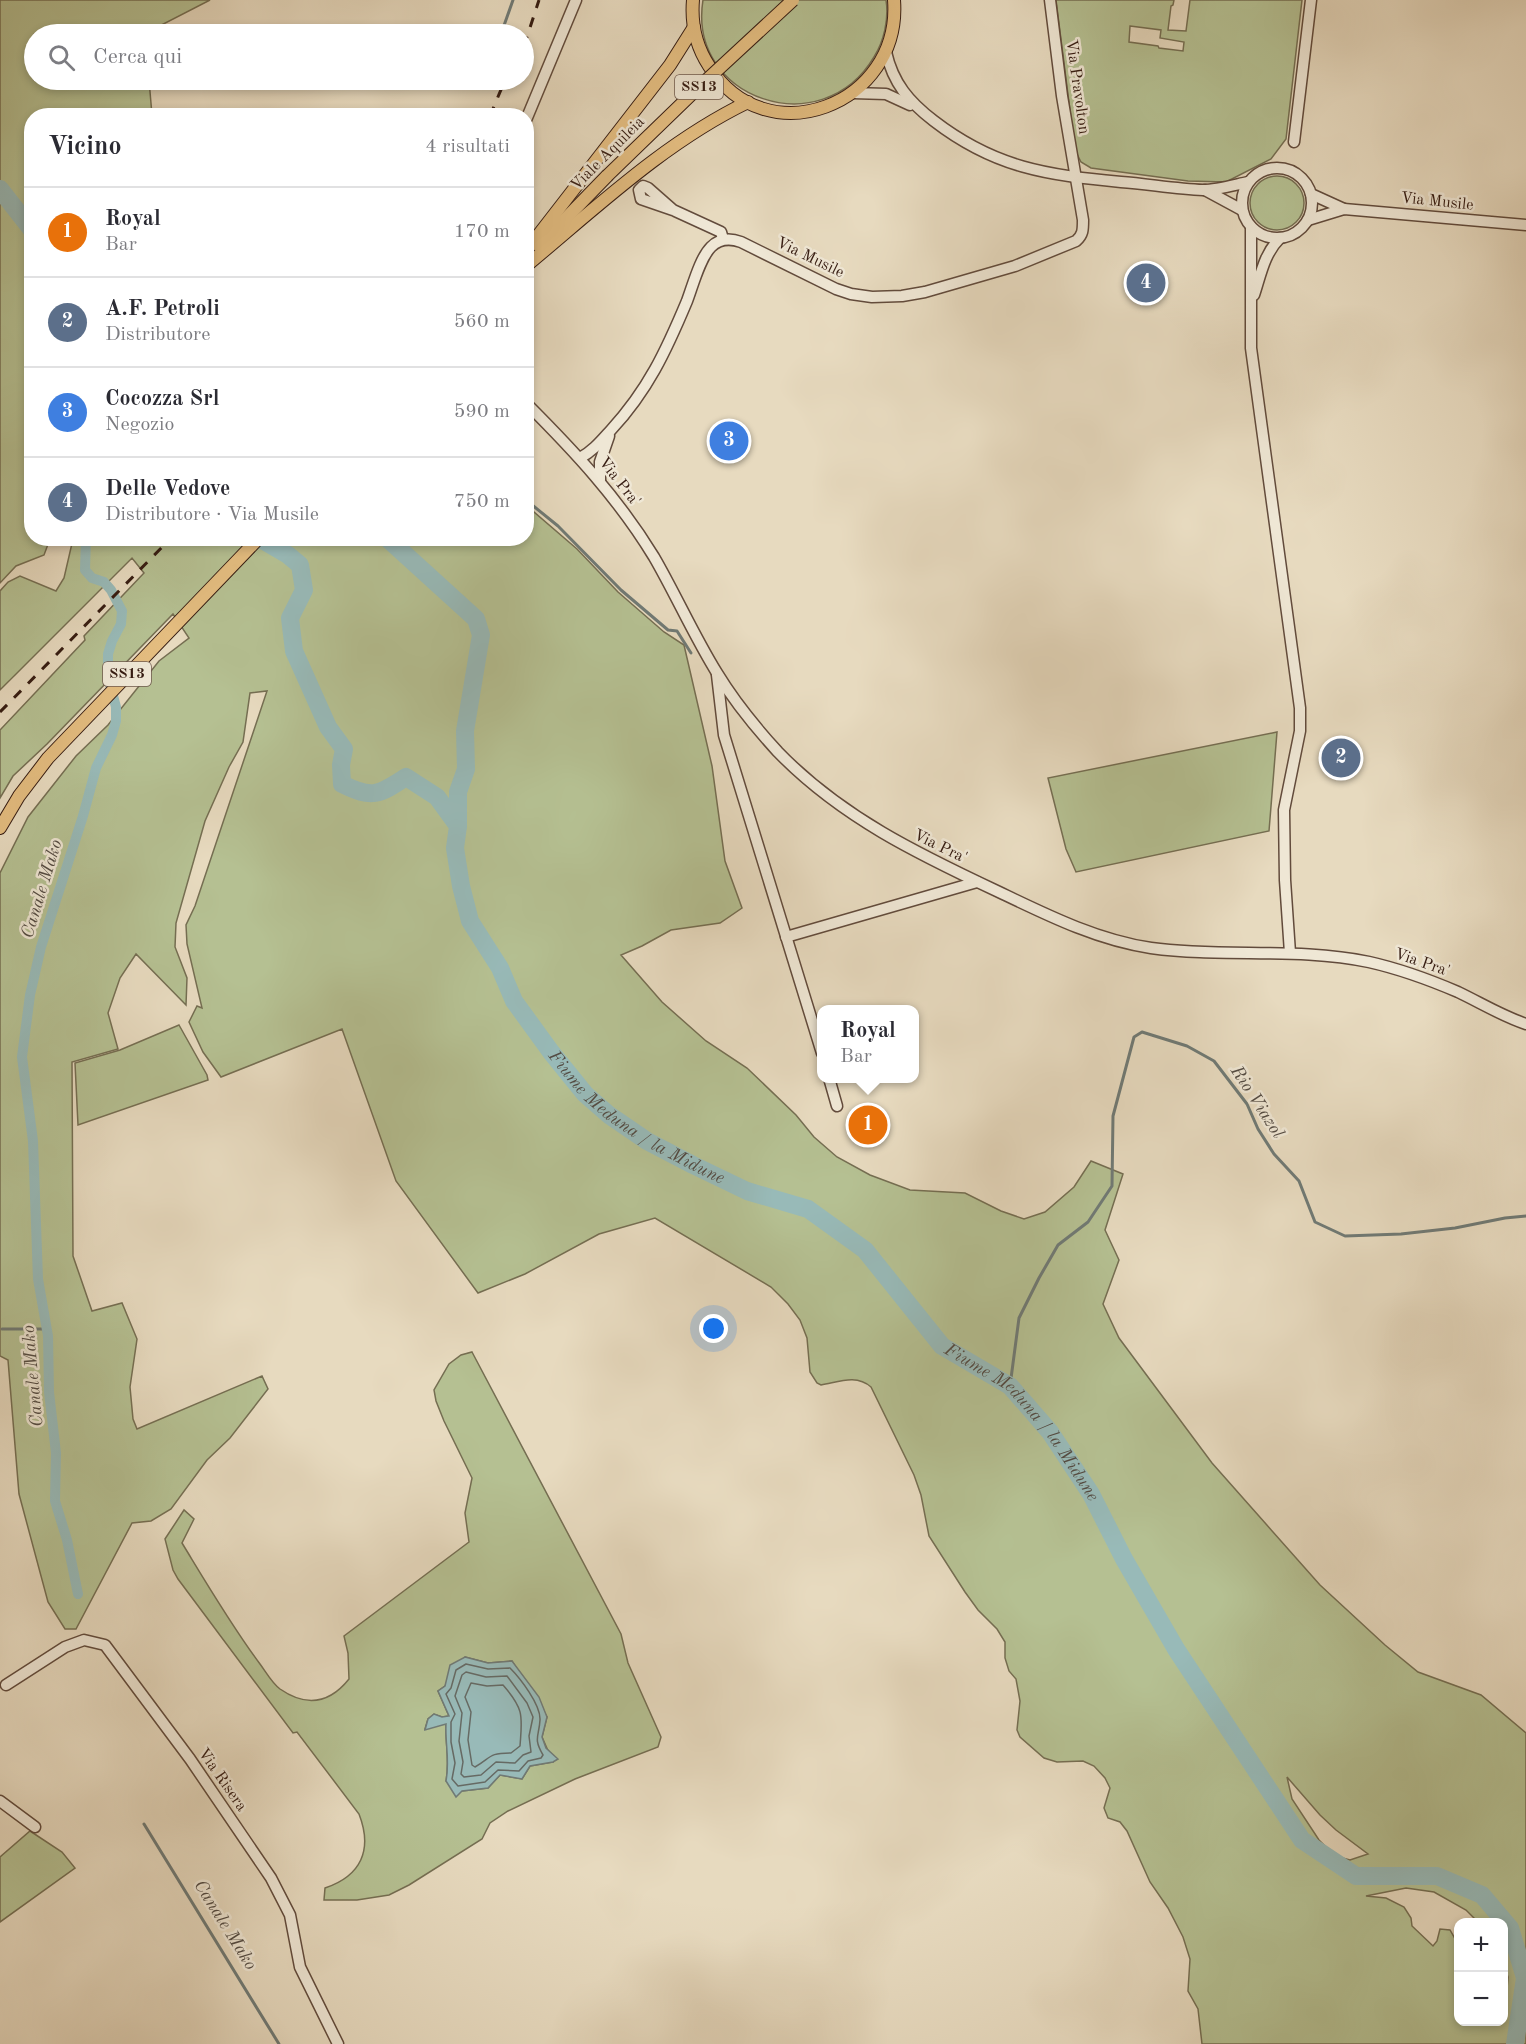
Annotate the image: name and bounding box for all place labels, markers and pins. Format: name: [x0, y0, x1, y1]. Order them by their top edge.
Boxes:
pin: 4: [1126, 260, 1166, 306]
pin: 3: [710, 418, 748, 464]
pin: 2: [1322, 736, 1360, 780]
pin: 1: [848, 1102, 888, 1148]

